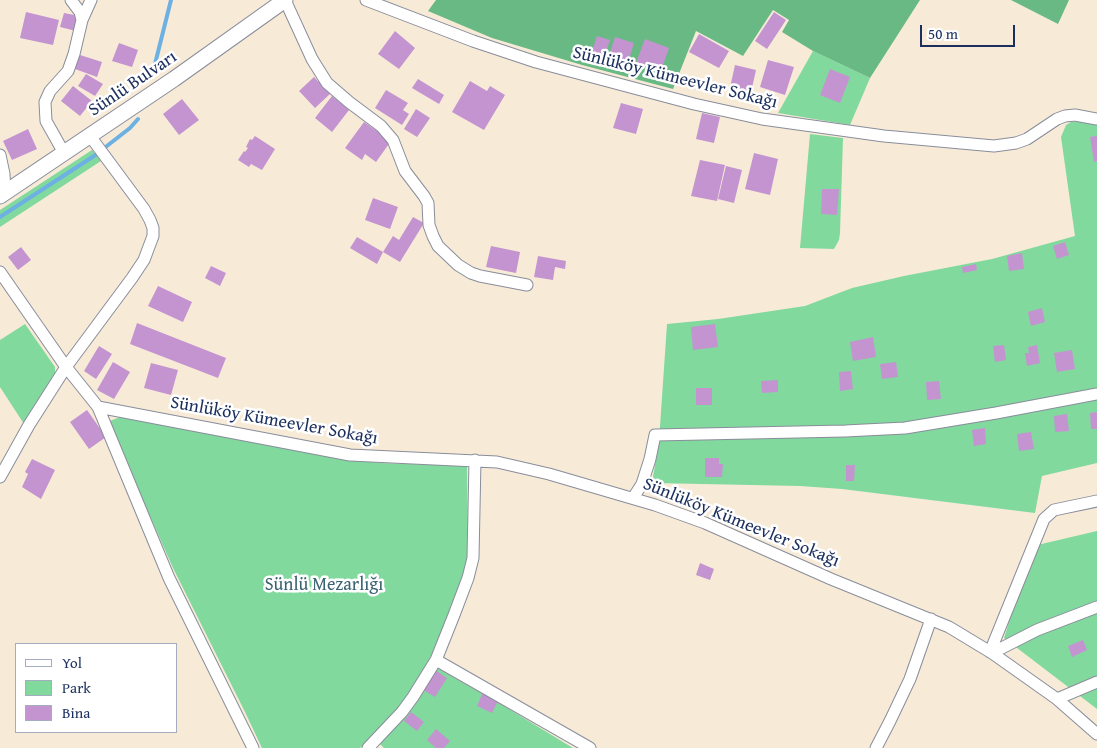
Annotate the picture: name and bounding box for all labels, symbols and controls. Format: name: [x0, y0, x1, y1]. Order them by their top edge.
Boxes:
scale bar: [922, 15, 1017, 47]
text: 50 m: [928, 23, 958, 44]
street label: Sünlüköy Kümeevler Sokağı: [570, 42, 780, 114]
street label: Sünlü Bulvarı: [85, 47, 181, 121]
street label: Sünlüköy Kümeevler Sokağı: [169, 392, 379, 450]
street label: Sünlüköy Kümeevler Sokağı: [640, 474, 842, 572]
park label: Sünlü Mezarlığı: [265, 574, 383, 596]
legend: [15, 643, 178, 733]
text: Yol: [62, 652, 82, 673]
text: Park: [62, 677, 91, 698]
text: Bina: [62, 702, 90, 723]

